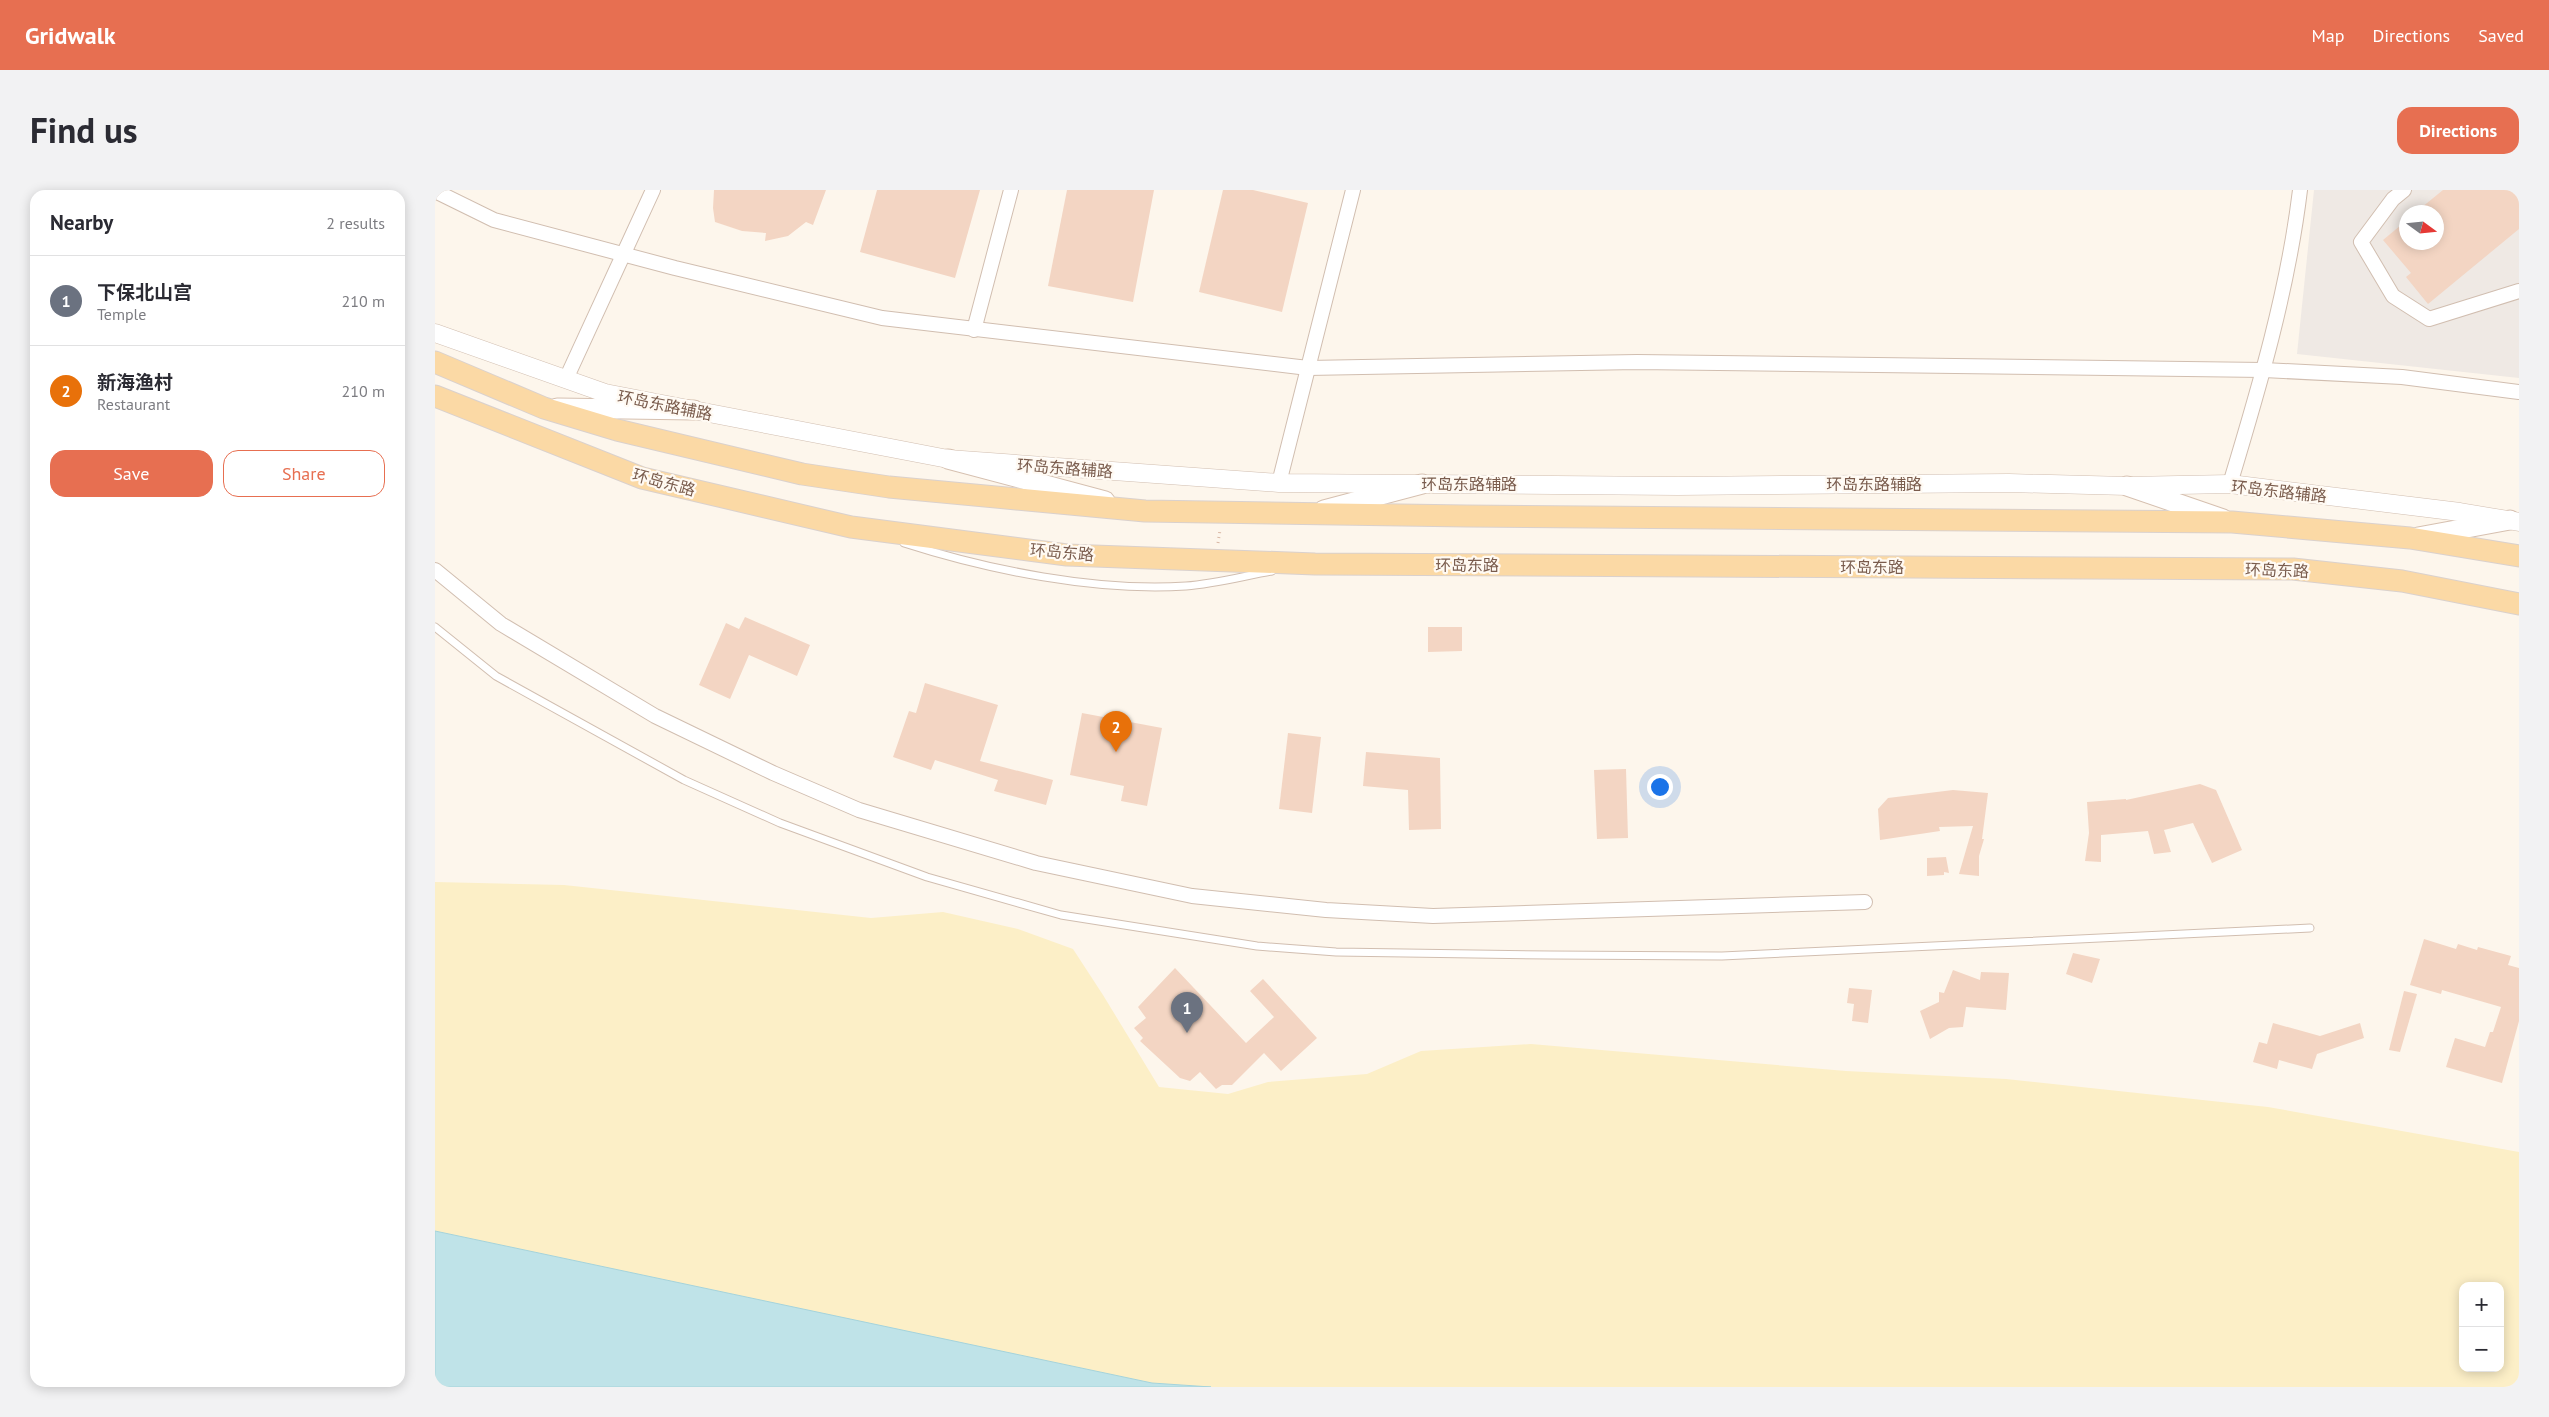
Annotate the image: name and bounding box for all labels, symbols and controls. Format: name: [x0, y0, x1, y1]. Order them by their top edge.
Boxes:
text: Gridwalk: [25, 20, 115, 51]
text: Map: [2312, 24, 2344, 47]
text: Directions: [2372, 24, 2450, 47]
text: Saved: [2478, 24, 2524, 47]
text: Find us: [30, 107, 138, 153]
button: Directions: [2397, 107, 2519, 154]
north arrow: [2399, 205, 2444, 250]
text: Nearby: [50, 209, 113, 236]
text: 2 results: [326, 213, 385, 233]
text: 下保北山宫: [97, 280, 192, 304]
text: 1: [61, 291, 71, 311]
text: 210 m: [342, 291, 385, 311]
text: Temple: [97, 304, 146, 324]
text: 新海渔村: [97, 370, 173, 394]
text: 2: [61, 381, 71, 401]
text: 210 m: [342, 381, 385, 401]
street label: 环岛东路辅路: [616, 386, 714, 424]
text: Restaurant: [97, 394, 170, 414]
button: Save: [50, 450, 213, 497]
button: Share: [223, 450, 385, 497]
street label: 环岛东路辅路: [1016, 455, 1114, 481]
street label: 环岛东路: [630, 464, 698, 500]
street label: 环岛东路辅路: [1421, 474, 1517, 494]
street label: 环岛东路辅路: [1826, 474, 1922, 494]
street label: 环岛东路辅路: [2230, 476, 2328, 506]
street label: 环岛东路: [1029, 539, 1095, 565]
street label: 环岛东路: [1435, 555, 1499, 575]
street label: 环岛东路: [1840, 557, 1904, 577]
street label: 环岛东路: [2245, 559, 2309, 581]
pin: 2: [1100, 711, 1132, 752]
your location: [1647, 774, 1673, 800]
pin: 1: [1171, 992, 1203, 1033]
map controls: [2459, 1282, 2504, 1372]
button: +: [2459, 1282, 2504, 1327]
button: −: [2459, 1327, 2504, 1372]

